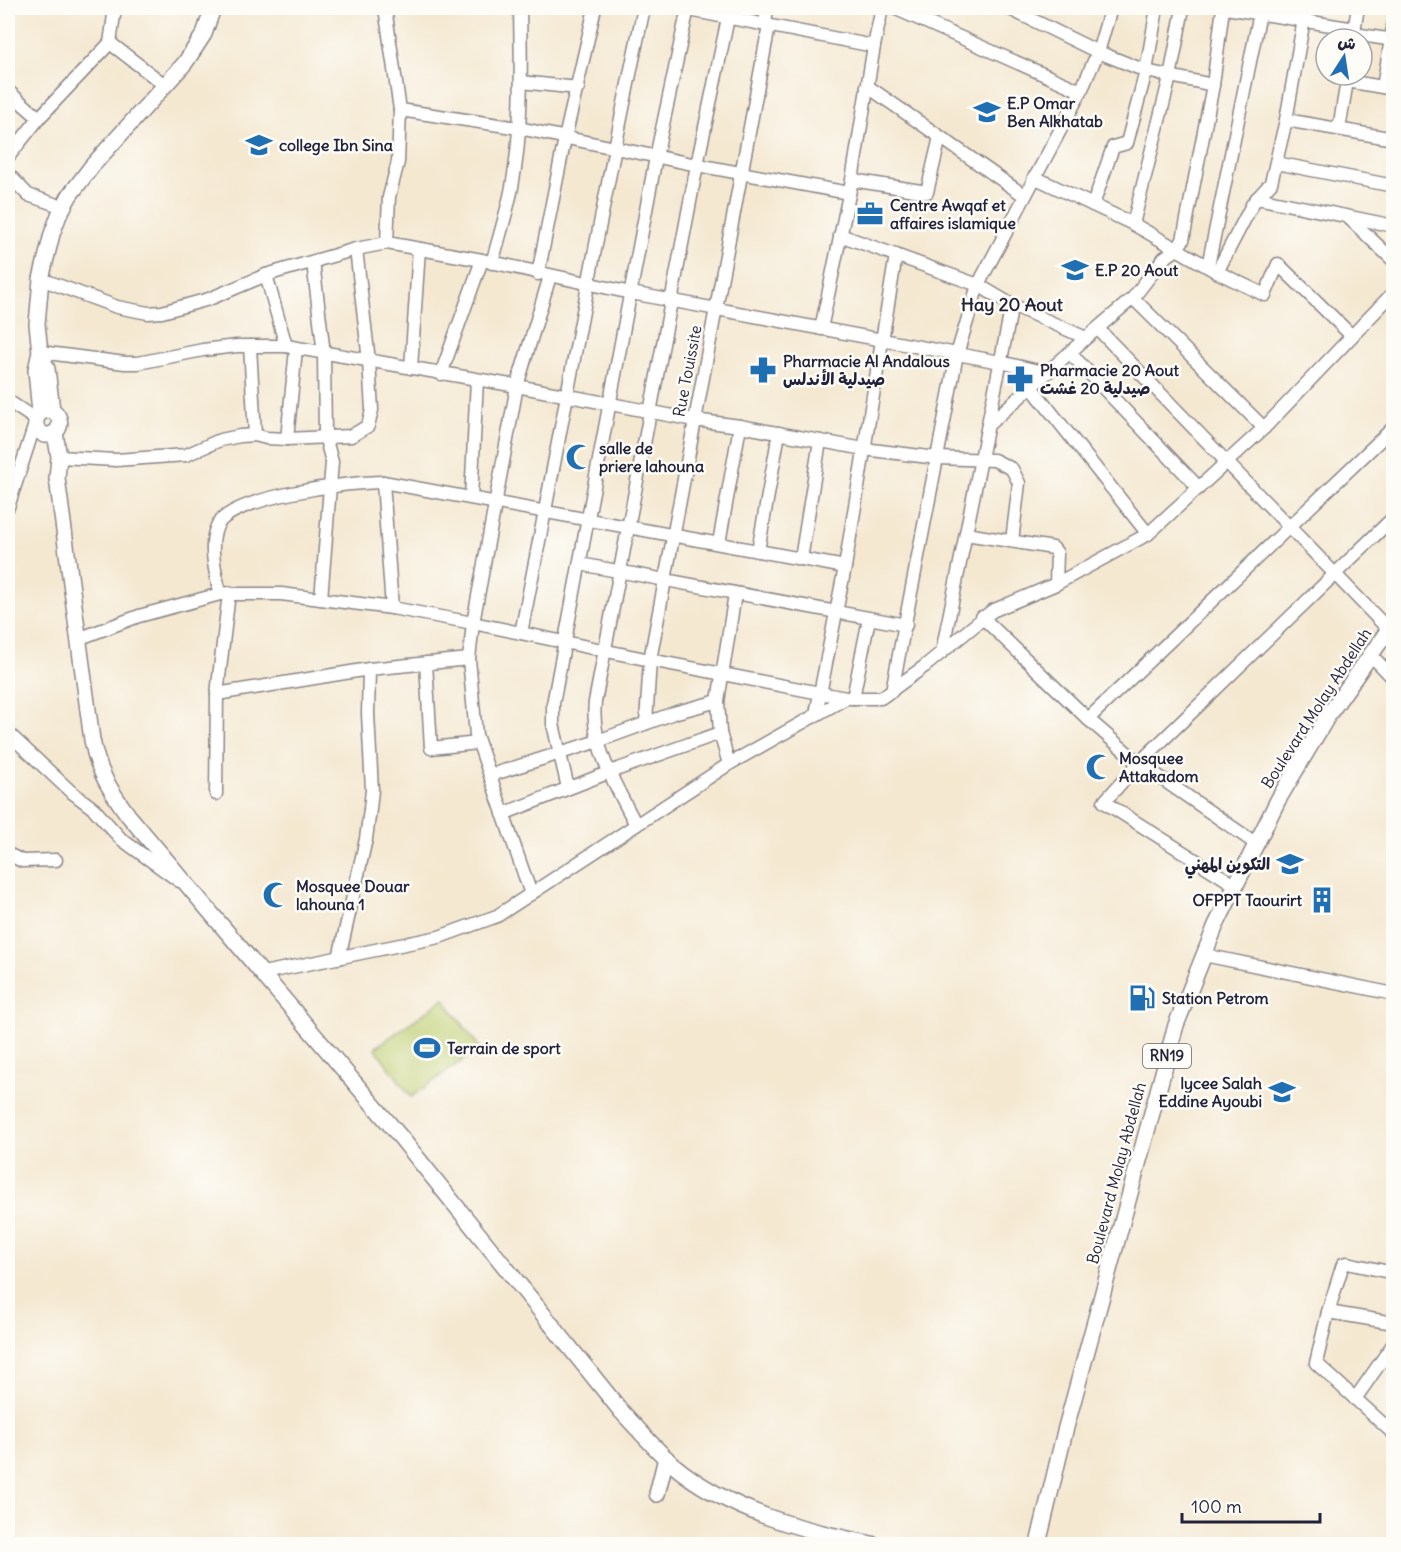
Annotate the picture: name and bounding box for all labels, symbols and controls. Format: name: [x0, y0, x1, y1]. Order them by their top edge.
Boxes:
north arrow: [1314, 27, 1374, 87]
text: ش: [1336, 31, 1358, 54]
place label: E.P Omar Ben Alkhatab: [1007, 93, 1103, 131]
school or university icon: E.P Omar Ben Alkhatab: [972, 97, 1002, 127]
school or university icon: college Ibn Sina: [244, 130, 274, 160]
place label: college Ibn Sina: [279, 135, 393, 156]
place label: Centre Awqaf et affaires islamique: [890, 195, 1016, 234]
office icon: Centre Awqaf et affaires islamique: [855, 199, 885, 229]
school or university icon: E.P 20 Aout: [1060, 255, 1090, 285]
place label: E.P 20 Aout: [1095, 260, 1179, 280]
district label: Hay 20 Aout: [961, 293, 1064, 316]
street label: Rue Touissite: [668, 323, 706, 419]
place label: Pharmacie Al Andalous صيدلية الأندلس: [783, 351, 950, 389]
pharmacy icon: Pharmacie Al Andalous صيدلية الأندلس: [748, 355, 778, 385]
place label: Pharmacie 20 Aout صيدلية 20 غشت: [1040, 360, 1179, 398]
pharmacy icon: Pharmacie 20 Aout صيدلية 20 غشت: [1005, 364, 1035, 394]
place label: salle de priere lahouna: [599, 438, 704, 477]
mosque icon: salle de priere lahouna: [564, 442, 594, 472]
street label: Boulevard Molay Abdellah: [1257, 624, 1375, 792]
place label: Mosquee Attakadom: [1119, 748, 1199, 786]
mosque icon: Mosquee Attakadom: [1084, 752, 1114, 782]
school or university icon: التكوين المهني: [1275, 849, 1305, 879]
place label: التكوين المهني: [1185, 854, 1270, 879]
place label: Mosquee Douar lahouna 1: [296, 876, 410, 914]
mosque icon: Mosquee Douar lahouna 1: [261, 880, 291, 910]
building icon: OFPPT Taourirt: [1307, 885, 1337, 915]
place label: OFPPT Taourirt: [1192, 890, 1303, 910]
fuel station icon: Station Petrom: [1127, 983, 1157, 1013]
place label: Station Petrom: [1162, 988, 1269, 1008]
sports icon: Terrain de sport: [412, 1033, 442, 1063]
place label: Terrain de sport: [447, 1038, 561, 1059]
road number: RN19: [1143, 1044, 1191, 1068]
place label: lycee Salah Eddine Ayoubi: [1159, 1073, 1262, 1112]
school or university icon: lycee Salah Eddine Ayoubi: [1267, 1077, 1297, 1107]
street label: Boulevard Molay Abdellah: [1082, 1080, 1150, 1266]
scale bar: [1182, 1486, 1320, 1524]
text: 100 m: [1191, 1495, 1242, 1518]

